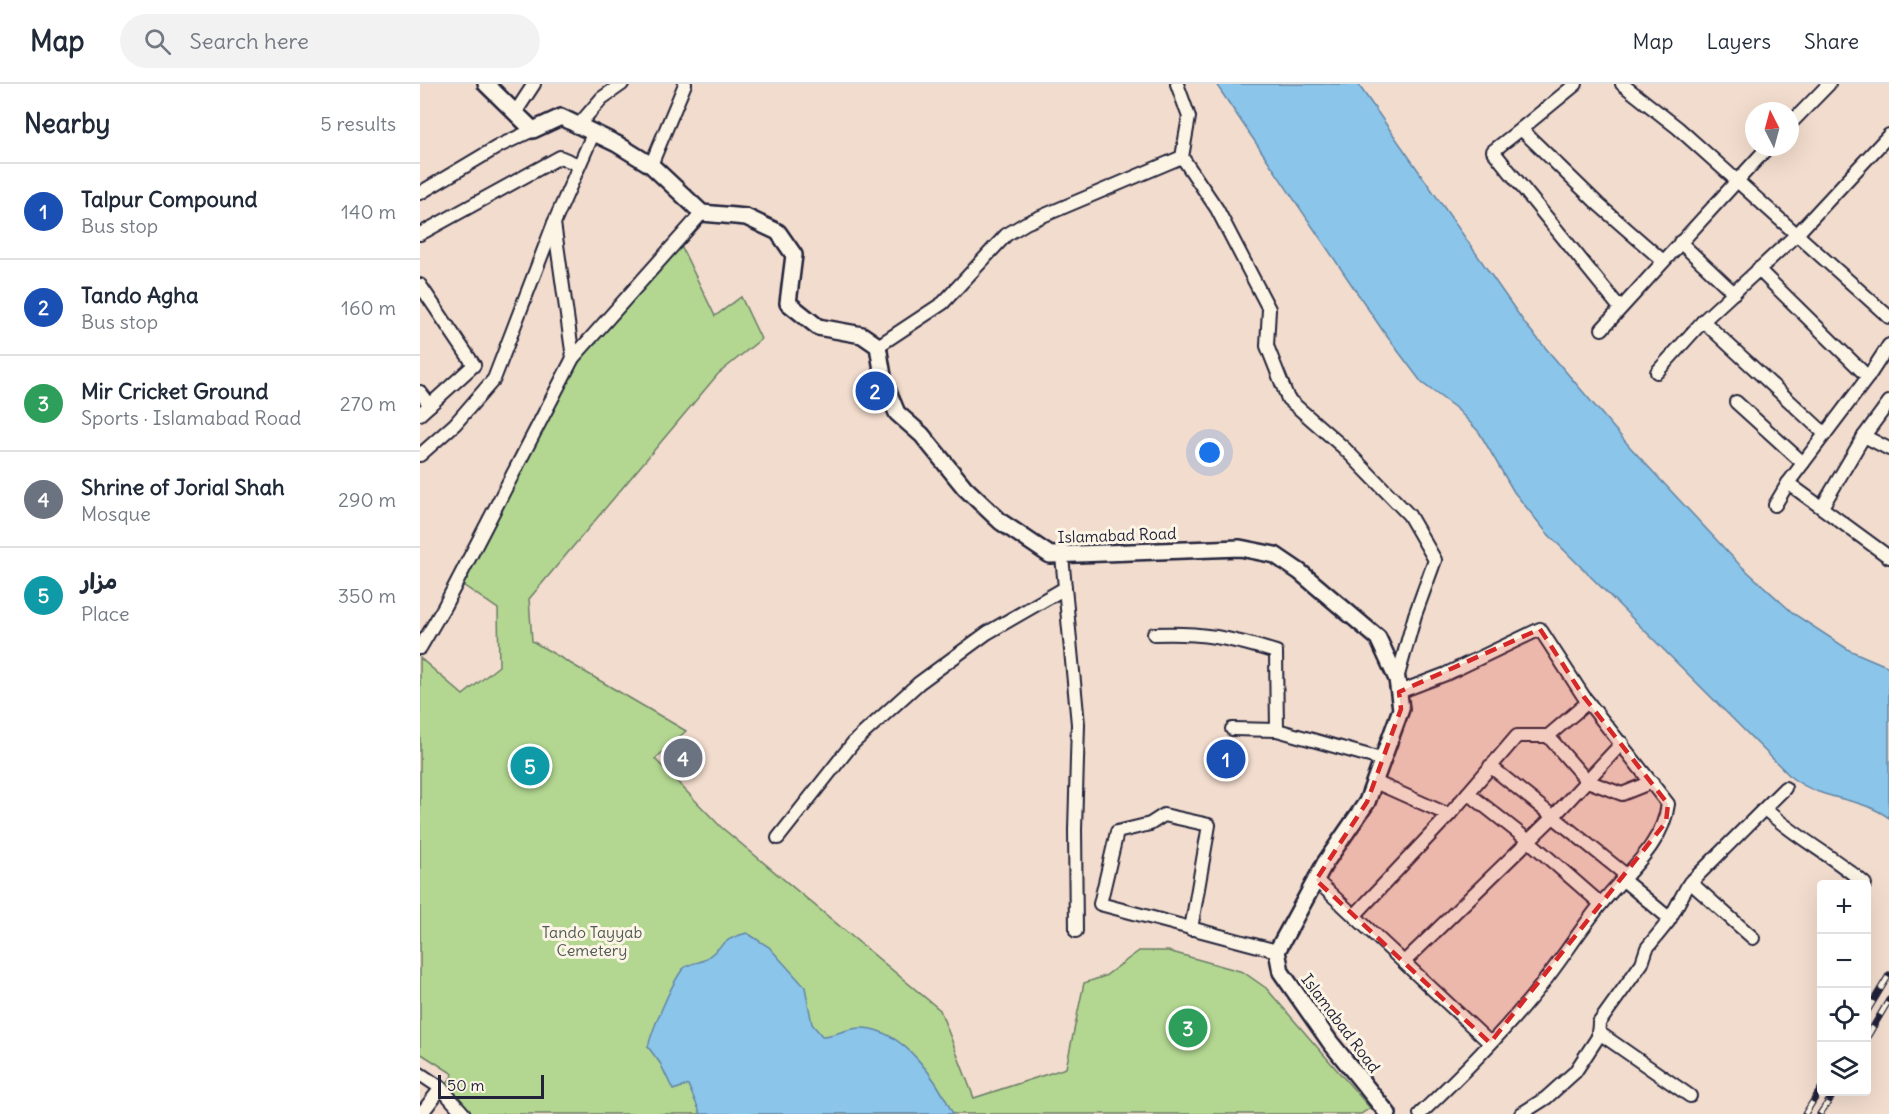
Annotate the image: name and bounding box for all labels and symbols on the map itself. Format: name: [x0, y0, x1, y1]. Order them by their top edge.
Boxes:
north arrow: [1745, 102, 1799, 156]
pin: 2: [856, 368, 894, 414]
your location: [1195, 438, 1224, 467]
street label: Islamabad Road: [1057, 523, 1177, 547]
pin: 4: [664, 736, 702, 780]
pin: 1: [1206, 736, 1246, 782]
pin: 5: [510, 744, 550, 788]
park label: Tando Tayyab Cemetery: [542, 922, 642, 960]
street label: Islamabad Road: [1297, 970, 1385, 1076]
pin: 3: [1168, 1006, 1208, 1050]
scale bar: [438, 1072, 544, 1100]

